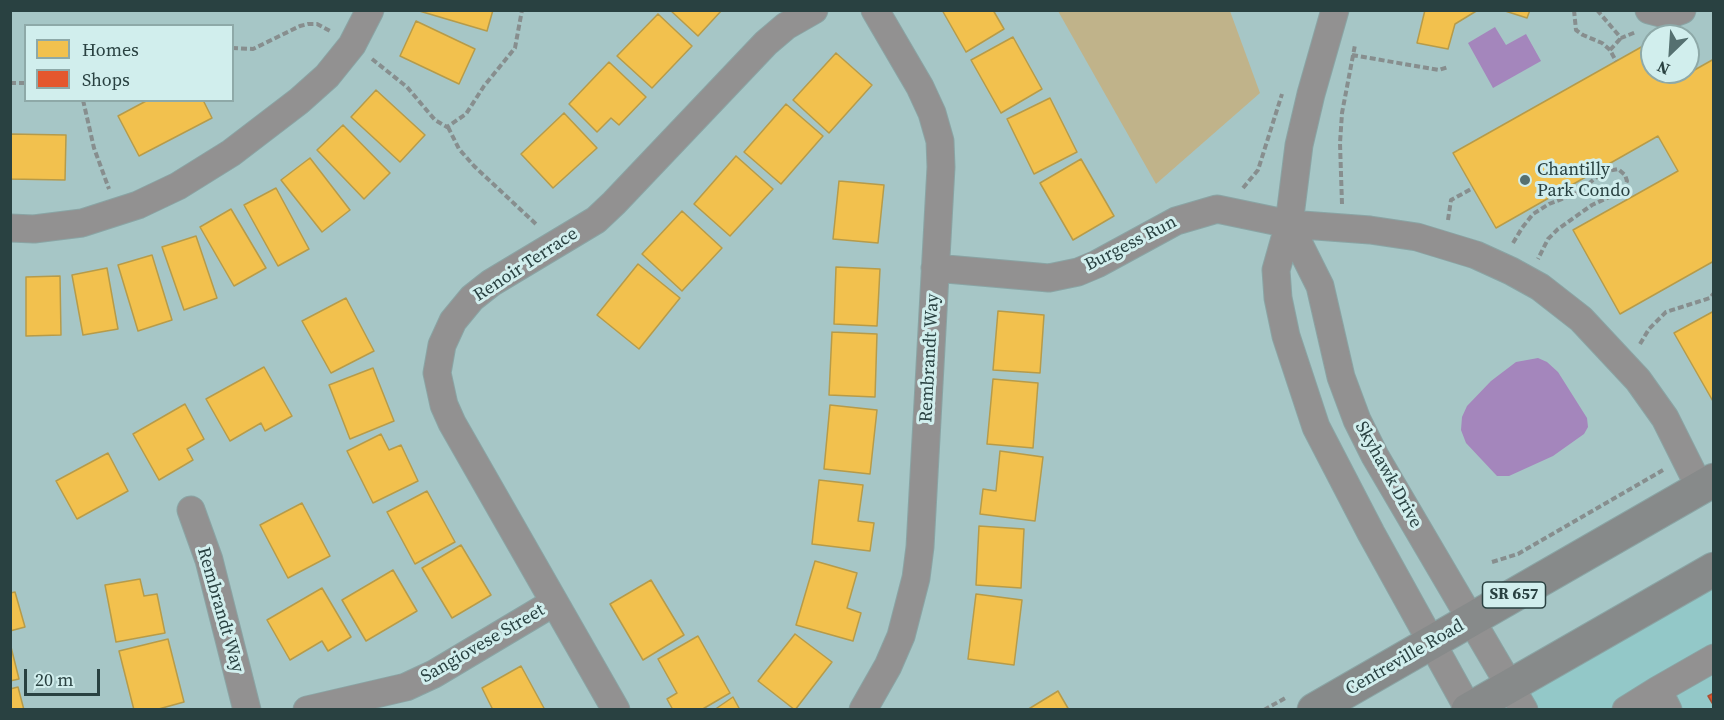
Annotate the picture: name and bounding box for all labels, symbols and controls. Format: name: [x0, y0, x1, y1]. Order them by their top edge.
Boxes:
legend: [24, 24, 234, 102]
north arrow: [1640, 24, 1700, 84]
text: Homes: [82, 37, 139, 62]
text: N: [1653, 56, 1673, 81]
text: Shops: [82, 67, 130, 92]
place label: Chantilly Park Condo: [1537, 159, 1630, 201]
marker: Chantilly Park Condo: [1518, 173, 1532, 187]
street label: Burgess Run: [1082, 212, 1180, 276]
street label: Renoir Terrace: [470, 223, 582, 307]
street label: Rembrandt Way: [916, 293, 944, 423]
street label: Skyhawk Drive: [1350, 418, 1426, 532]
street label: Rembrandt Way: [192, 545, 248, 675]
road number: SR 657: [1482, 582, 1546, 608]
street label: Sangiovese Street: [417, 600, 549, 688]
street label: Centreville Road: [1342, 615, 1468, 701]
scale bar: [27, 657, 104, 695]
text: 20 m: [35, 667, 73, 692]

